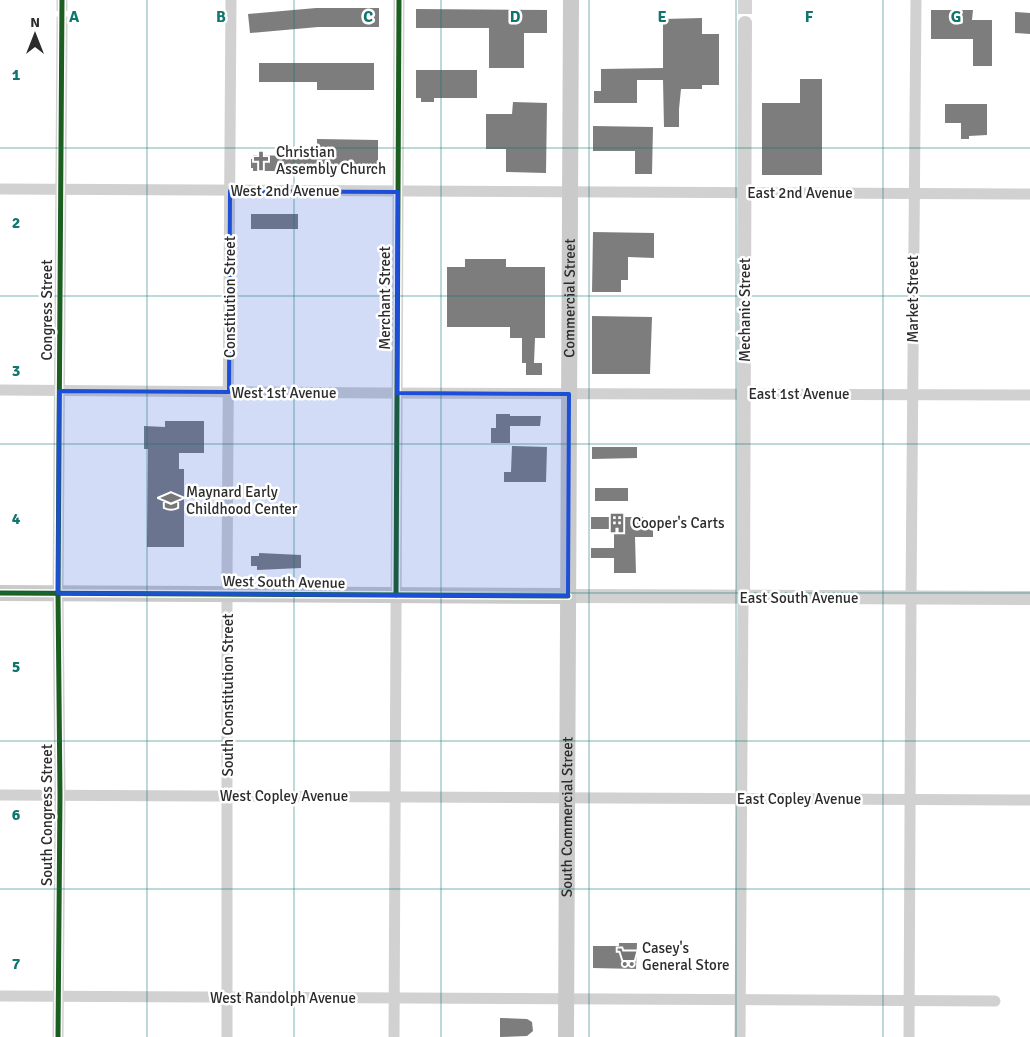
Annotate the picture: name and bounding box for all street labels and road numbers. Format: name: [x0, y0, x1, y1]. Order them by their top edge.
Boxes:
street label: West 2nd Avenue: [230, 182, 340, 200]
street label: East 2nd Avenue: [747, 184, 853, 202]
street label: Constitution Street: [221, 236, 239, 358]
street label: Commercial Street: [560, 238, 579, 358]
street label: Merchant Street: [376, 246, 394, 350]
street label: Market Street: [904, 255, 922, 343]
street label: Mechanic Street: [736, 258, 754, 362]
street label: Congress Street: [38, 259, 56, 361]
street label: West 1st Avenue: [232, 384, 336, 402]
street label: East 1st Avenue: [748, 385, 850, 403]
street label: West South Avenue: [222, 572, 346, 592]
street label: East South Avenue: [739, 589, 859, 607]
street label: South Constitution Street: [219, 613, 237, 777]
street label: South Commercial Street: [558, 737, 576, 897]
street label: South Congress Street: [38, 744, 56, 886]
street label: West Copley Avenue: [220, 787, 348, 805]
street label: East Copley Avenue: [737, 790, 861, 808]
street label: West Randolph Avenue: [210, 989, 356, 1007]

